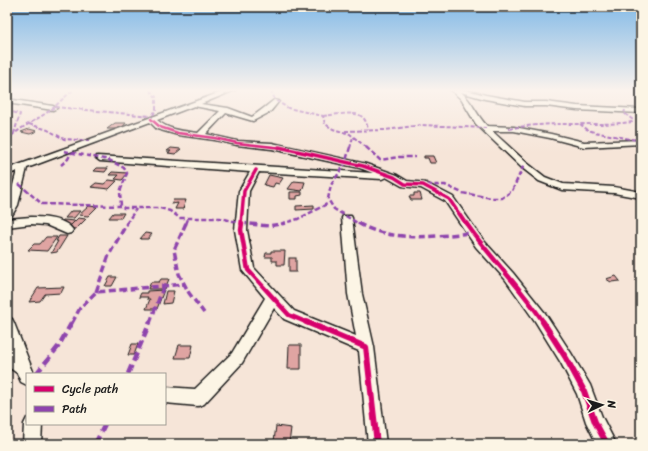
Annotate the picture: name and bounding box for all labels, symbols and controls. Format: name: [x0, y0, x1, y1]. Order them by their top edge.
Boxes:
legend: [26, 373, 166, 425]
text: Cycle path: [62, 378, 118, 400]
north arrow: [582, 385, 622, 425]
text: Path: [62, 398, 87, 420]
text: N: [602, 399, 621, 409]

